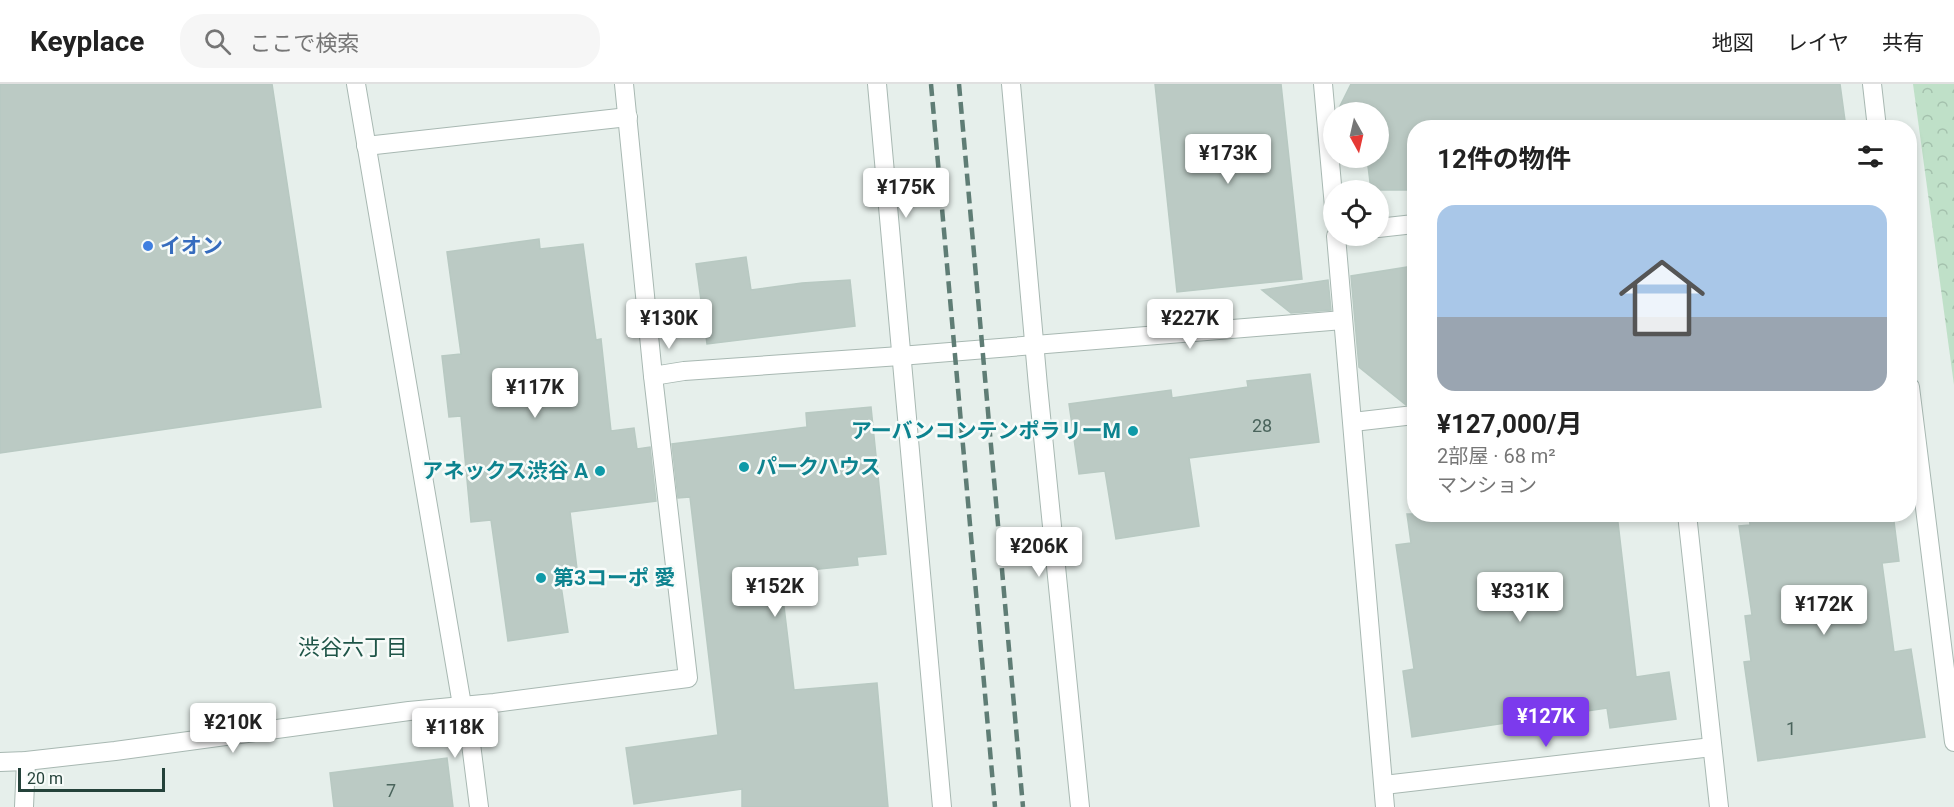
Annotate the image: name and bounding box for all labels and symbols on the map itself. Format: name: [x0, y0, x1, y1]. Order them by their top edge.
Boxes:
north arrow: [1323, 102, 1389, 168]
pin: ¥173K: [1186, 134, 1270, 185]
pin: ¥175K: [864, 168, 948, 219]
place label: イオン: [160, 234, 223, 258]
marker: イオン: [141, 239, 155, 253]
pin: ¥130K: [627, 299, 711, 350]
pin: ¥227K: [1148, 299, 1232, 350]
pin: ¥117K: [493, 368, 577, 419]
house number: 28: [1252, 415, 1272, 436]
place label: アーバンコンテンポラリーM: [851, 419, 1121, 443]
marker: アーバンコンテンポラリーM: [1126, 424, 1140, 438]
place label: パークハウス: [756, 455, 881, 479]
place label: アネックス渋谷 A: [422, 459, 589, 483]
marker: パークハウス: [737, 460, 751, 474]
marker: アネックス渋谷 A: [593, 464, 607, 478]
pin: ¥206K: [997, 527, 1081, 578]
place label: 第3コーポ 愛: [553, 566, 675, 590]
pin: ¥152K: [733, 567, 817, 618]
marker: 第3コーポ 愛: [534, 571, 548, 585]
pin: ¥331K: [1478, 572, 1562, 623]
pin: ¥172K: [1782, 585, 1866, 636]
district label: 渋谷六丁目: [298, 635, 408, 660]
pin: ¥127K: [1504, 697, 1588, 748]
pin: ¥210K: [191, 703, 275, 754]
pin: ¥118K: [413, 708, 497, 759]
house number: 1: [1786, 718, 1796, 739]
scale bar: [18, 765, 165, 792]
house number: 7: [386, 780, 396, 801]

